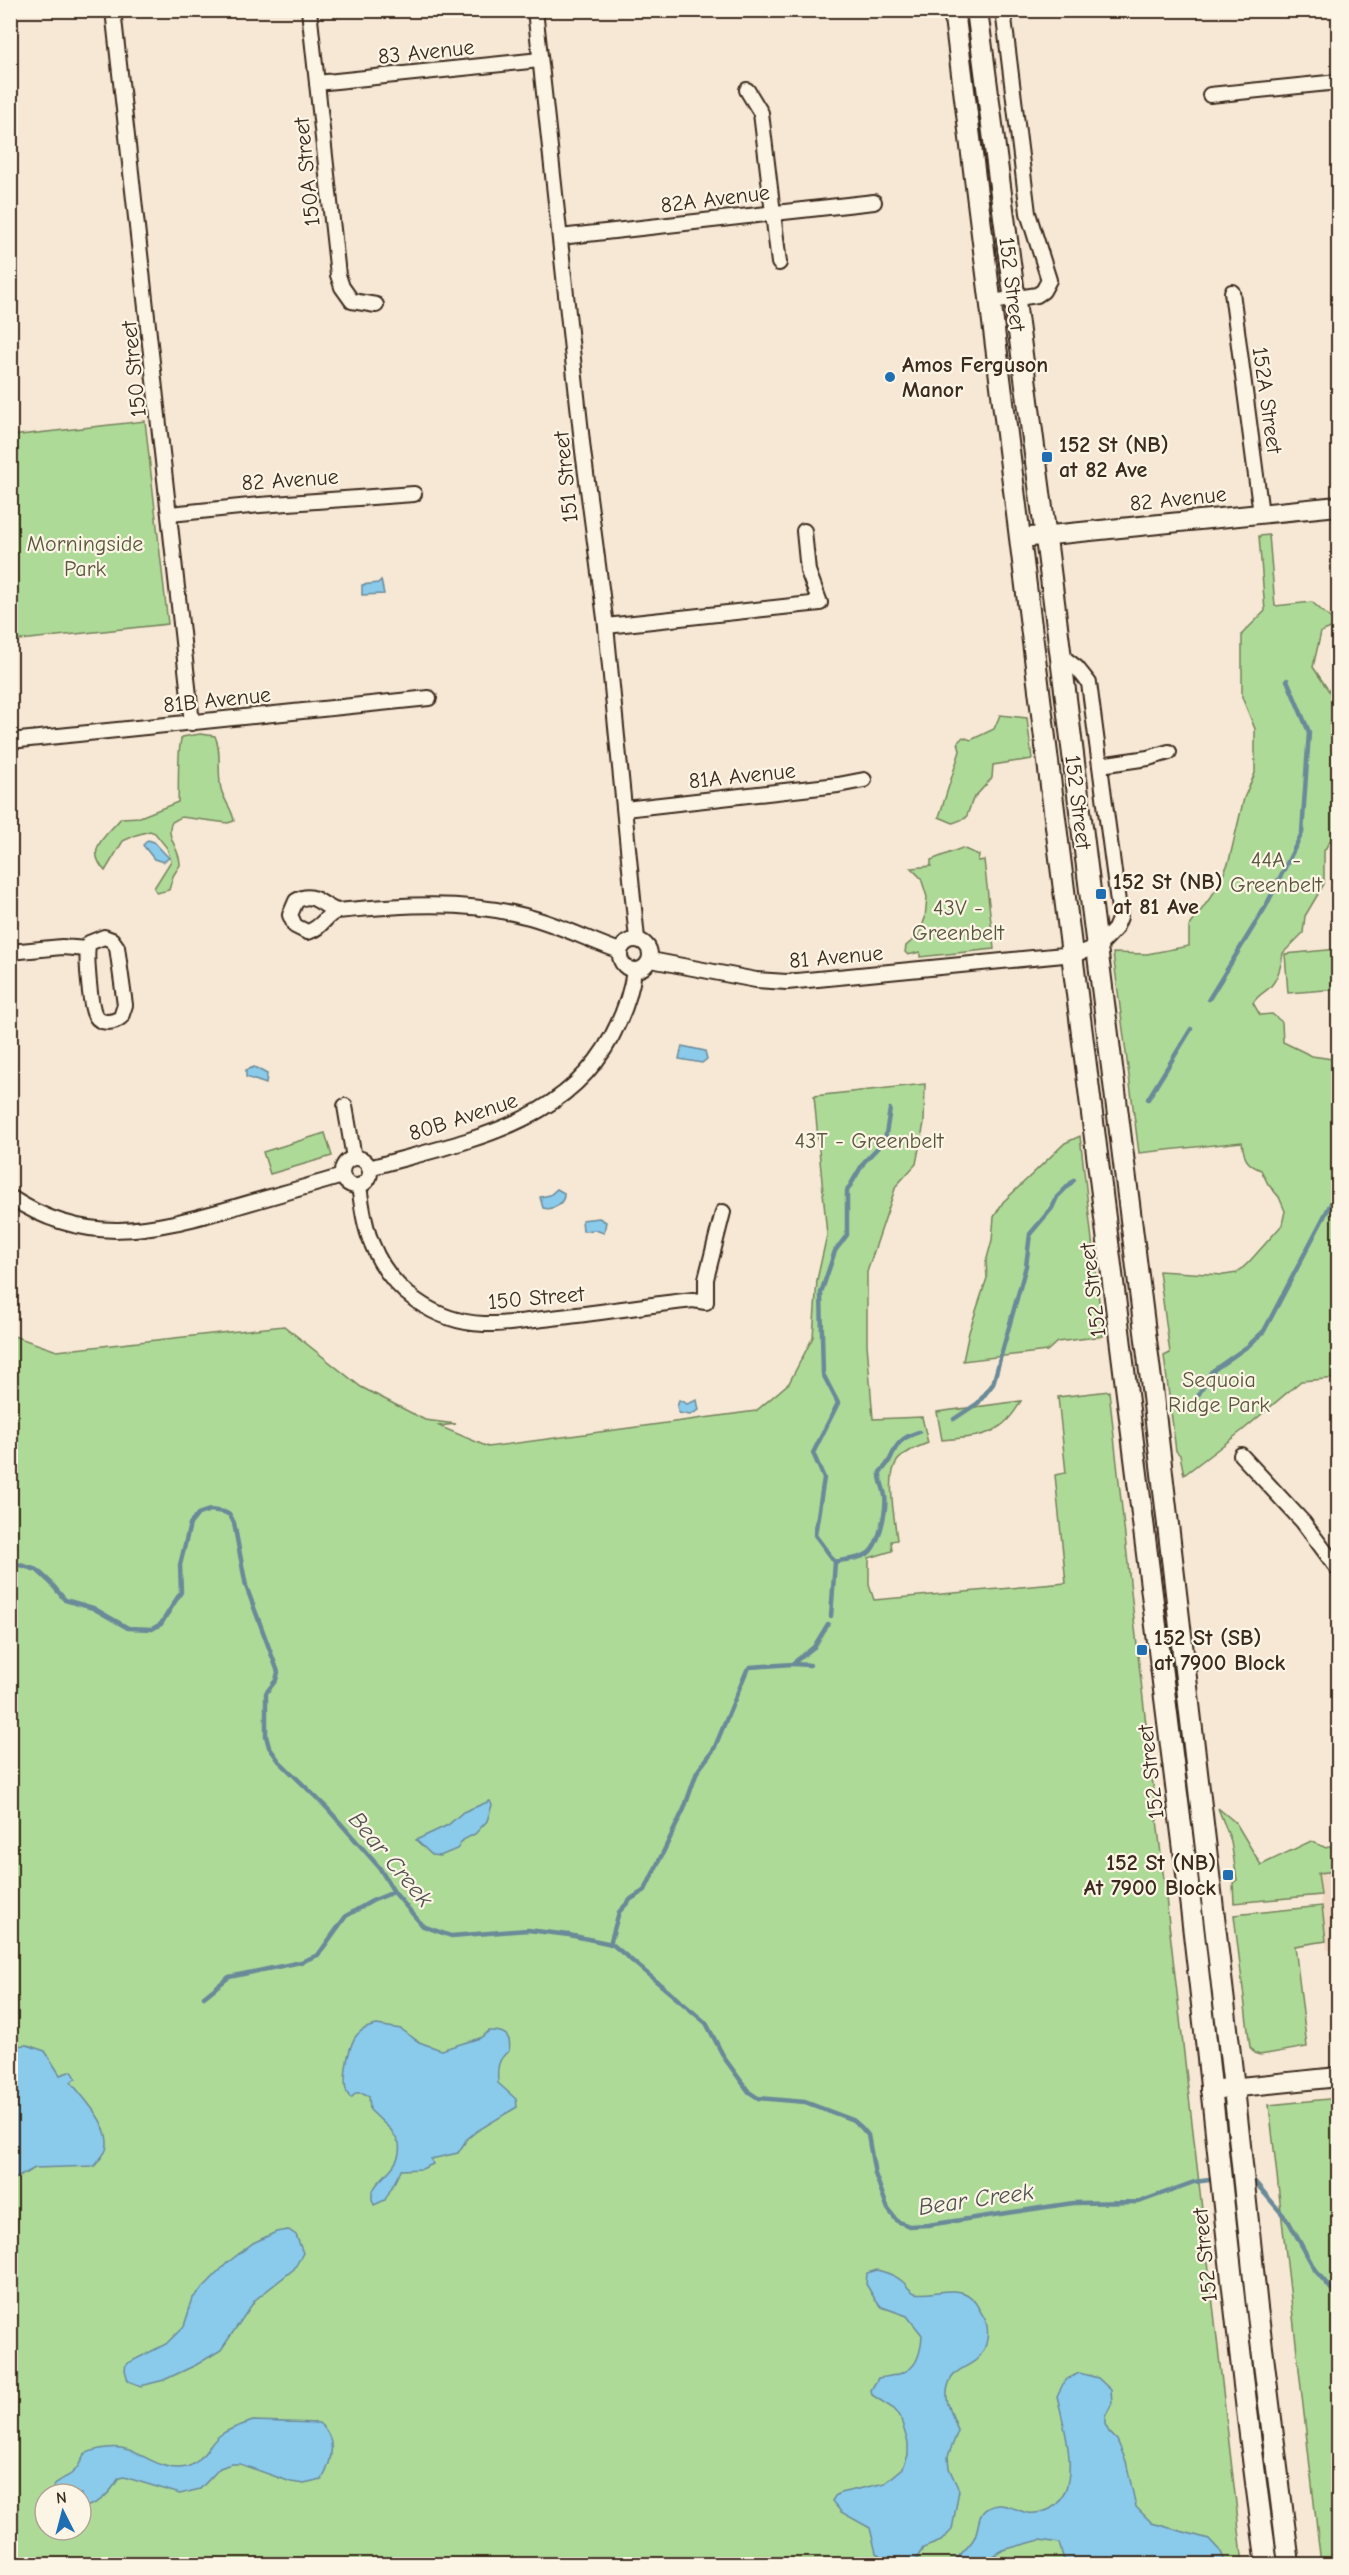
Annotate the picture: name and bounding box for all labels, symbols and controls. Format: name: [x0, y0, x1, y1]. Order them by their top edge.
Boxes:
street label: 83 Avenue: [377, 34, 476, 70]
street label: 150A Street: [288, 116, 326, 228]
street label: 82A Avenue: [659, 179, 771, 219]
street label: 152 Street: [993, 236, 1031, 333]
street label: 150 Street: [116, 319, 152, 418]
street label: 152A Street: [1247, 345, 1287, 456]
place label: Amos Ferguson Manor: [902, 352, 1048, 403]
marker: Amos Ferguson Manor: [883, 370, 897, 384]
street label: 151 Street: [548, 429, 584, 524]
place label: 152 St (NB) at 82 Ave: [1059, 432, 1169, 483]
marker: 152 St (NB) at 82 Ave: [1040, 450, 1054, 464]
street label: 82 Avenue: [241, 464, 339, 496]
street label: 82 Avenue: [1128, 481, 1228, 517]
park label: Morningside Park: [27, 531, 143, 582]
street label: 81B Avenue: [162, 681, 272, 719]
street label: 152 Street: [1059, 754, 1097, 851]
street label: 81A Avenue: [687, 757, 797, 795]
park label: 44A - Greenbelt: [1230, 847, 1323, 898]
place label: 152 St (NB) at 81 Ave: [1113, 869, 1223, 920]
marker: 152 St (NB) at 81 Ave: [1094, 887, 1108, 901]
park label: 43V - Greenbelt: [912, 895, 1005, 946]
street label: 81 Avenue: [788, 940, 884, 974]
street label: 80B Avenue: [406, 1087, 521, 1147]
park label: 43T - Greenbelt: [795, 1128, 944, 1154]
street label: 152 Street: [1074, 1241, 1112, 1338]
street label: 150 Street: [487, 1281, 586, 1315]
park label: Sequoia Ridge Park: [1168, 1367, 1270, 1418]
place label: 152 St (SB) at 7900 Block: [1154, 1625, 1286, 1676]
marker: 152 St (SB) at 7900 Block: [1135, 1643, 1149, 1657]
street label: 152 Street: [1132, 1723, 1170, 1820]
water label: Bear Creek: [343, 1805, 439, 1913]
place label: 152 St (NB) At 7900 Block: [1084, 1850, 1216, 1901]
marker: 152 St (NB) At 7900 Block: [1221, 1868, 1235, 1882]
water label: Bear Creek: [917, 2177, 1036, 2221]
street label: 152 Street: [1187, 2206, 1223, 2303]
north arrow: [33, 2482, 93, 2542]
text: N: [55, 2489, 68, 2508]

